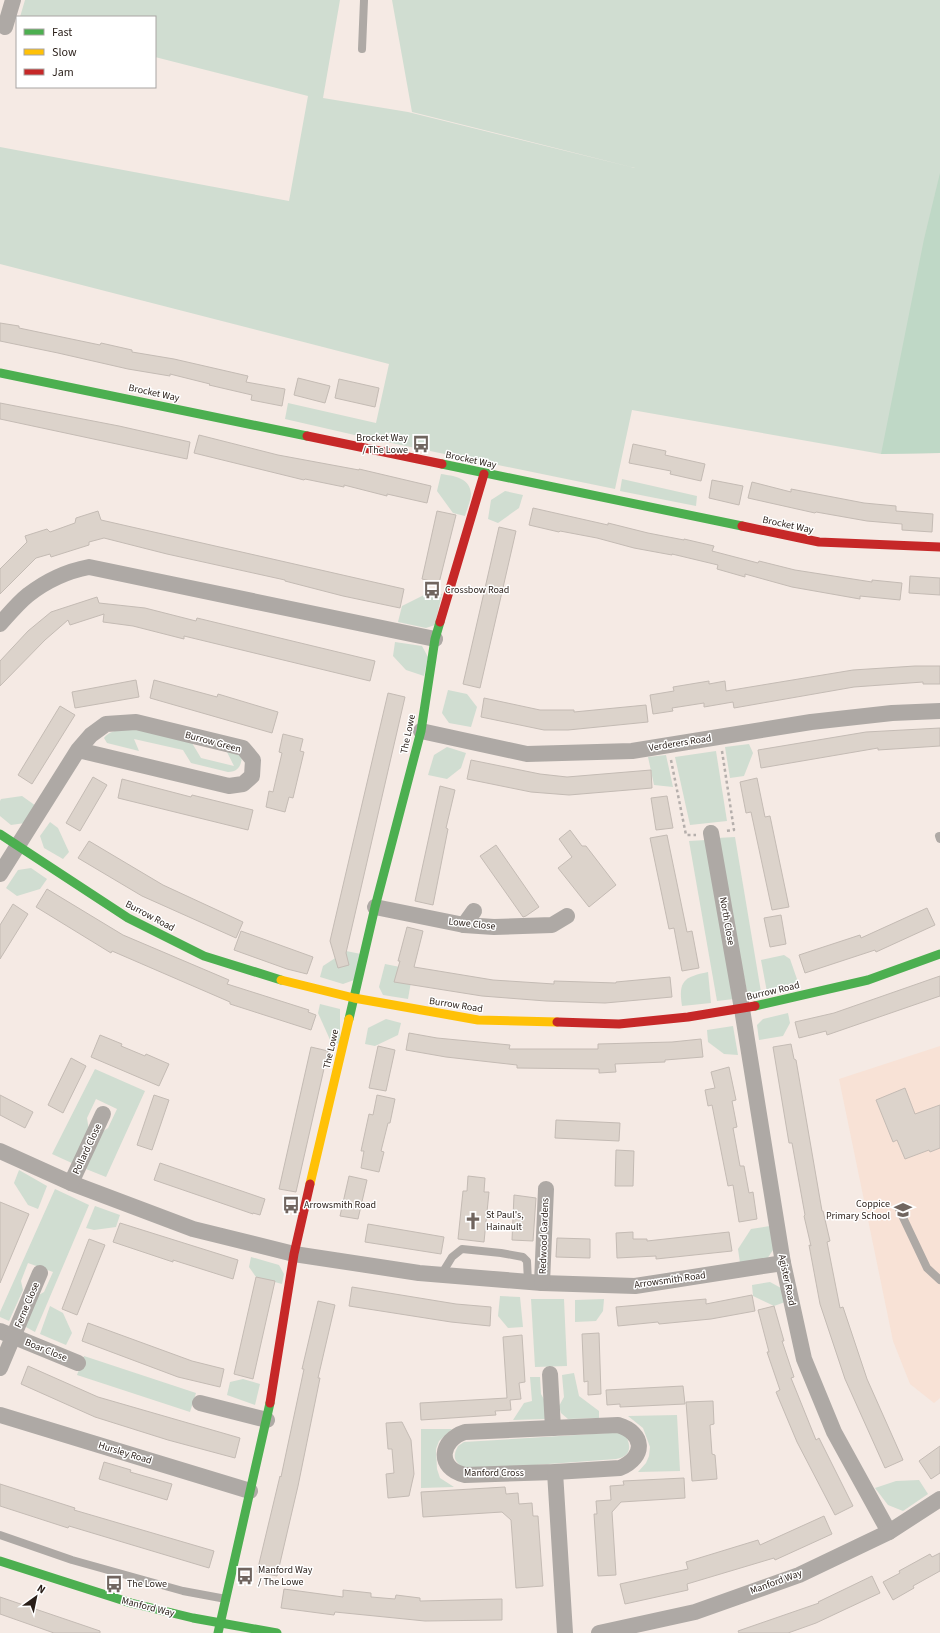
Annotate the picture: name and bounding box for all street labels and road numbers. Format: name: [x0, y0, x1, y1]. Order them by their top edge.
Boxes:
street label: Brocket Way: [127, 381, 181, 405]
street label: Brocket Way: [444, 448, 498, 472]
street label: Brocket Way: [761, 513, 815, 537]
street label: The Lowe: [397, 713, 419, 755]
street label: Burrow Green: [183, 728, 243, 756]
street label: Verderers Road: [648, 731, 712, 755]
street label: North Close: [716, 896, 738, 946]
street label: Burrow Road: [123, 897, 177, 935]
street label: Lowe Close: [448, 915, 496, 933]
street label: Burrow Road: [745, 978, 801, 1004]
street label: Burrow Road: [428, 994, 484, 1016]
street label: The Lowe: [320, 1028, 342, 1070]
street label: Pollard Close: [69, 1121, 105, 1177]
street label: Redwood Gardens: [536, 1198, 552, 1274]
street label: Agister Road: [775, 1253, 799, 1307]
street label: Arrowsmith Road: [633, 1268, 707, 1292]
street label: Ferne Close: [11, 1280, 43, 1330]
street label: Boar Close: [23, 1335, 69, 1365]
street label: Hursley Road: [97, 1438, 153, 1468]
street label: Manford Cross: [464, 1466, 524, 1480]
street label: Manford Way: [748, 1566, 804, 1598]
street label: Manford Way: [120, 1594, 176, 1620]

